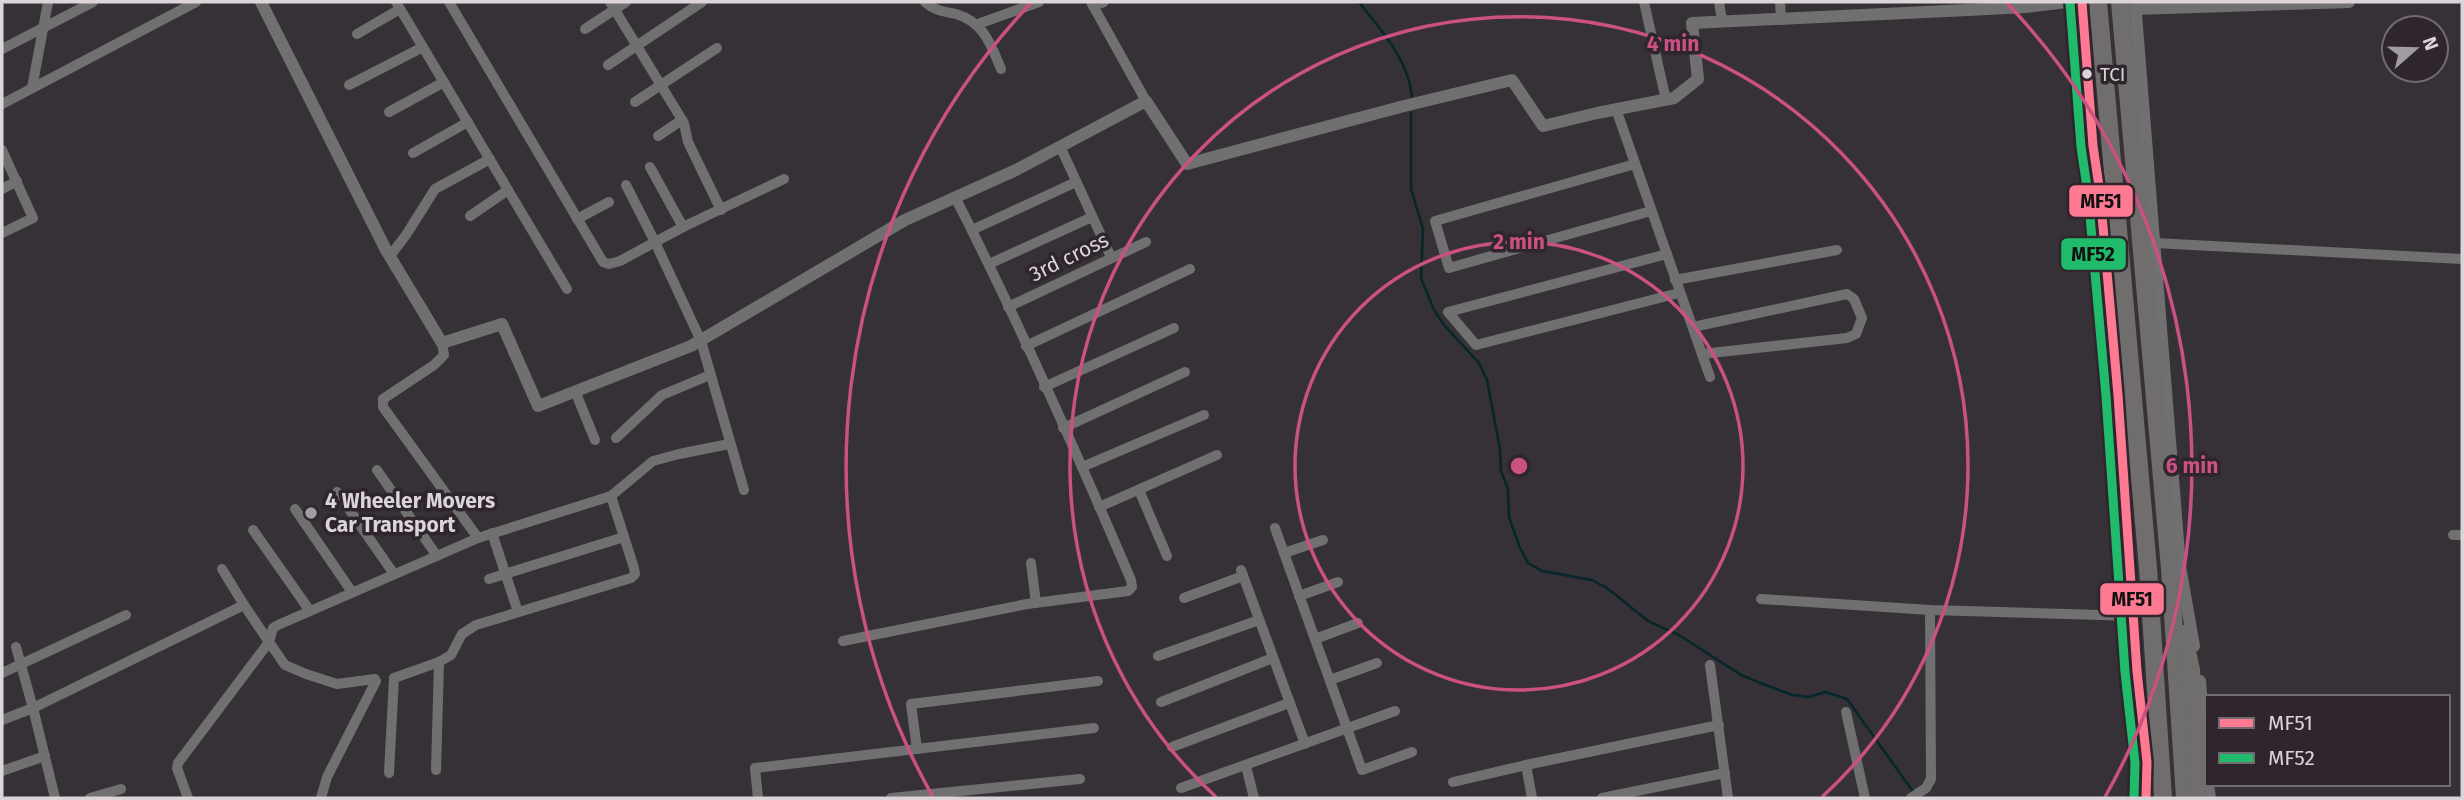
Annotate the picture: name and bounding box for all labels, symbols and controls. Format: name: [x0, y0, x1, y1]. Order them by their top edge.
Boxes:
north arrow: [2380, 14, 2450, 84]
text: 4 min: [1647, 31, 1699, 57]
text: N: [2418, 33, 2443, 53]
place label: TCI: [2100, 63, 2125, 86]
marker: TCI: [2080, 67, 2094, 81]
line badge: MF51: [2068, 184, 2134, 218]
text: MF51: [2080, 190, 2122, 213]
street label: 3rd cross: [1025, 227, 1113, 287]
text: 2 min: [1493, 229, 1545, 255]
line badge: MF52: [2060, 237, 2127, 271]
text: MF52: [2071, 243, 2115, 266]
text: 6 min: [2166, 453, 2218, 479]
centre of rings: [1507, 454, 1531, 478]
place label: 4 Wheeler Movers Car Transport: [325, 488, 495, 538]
marker: 4 Wheeler Movers Car Transport: [303, 505, 319, 521]
line badge: MF51: [2099, 582, 2165, 616]
text: MF51: [2111, 588, 2153, 611]
legend: [2205, 695, 2450, 786]
text: MF51: [2268, 710, 2313, 736]
text: MF52: [2268, 745, 2315, 771]

